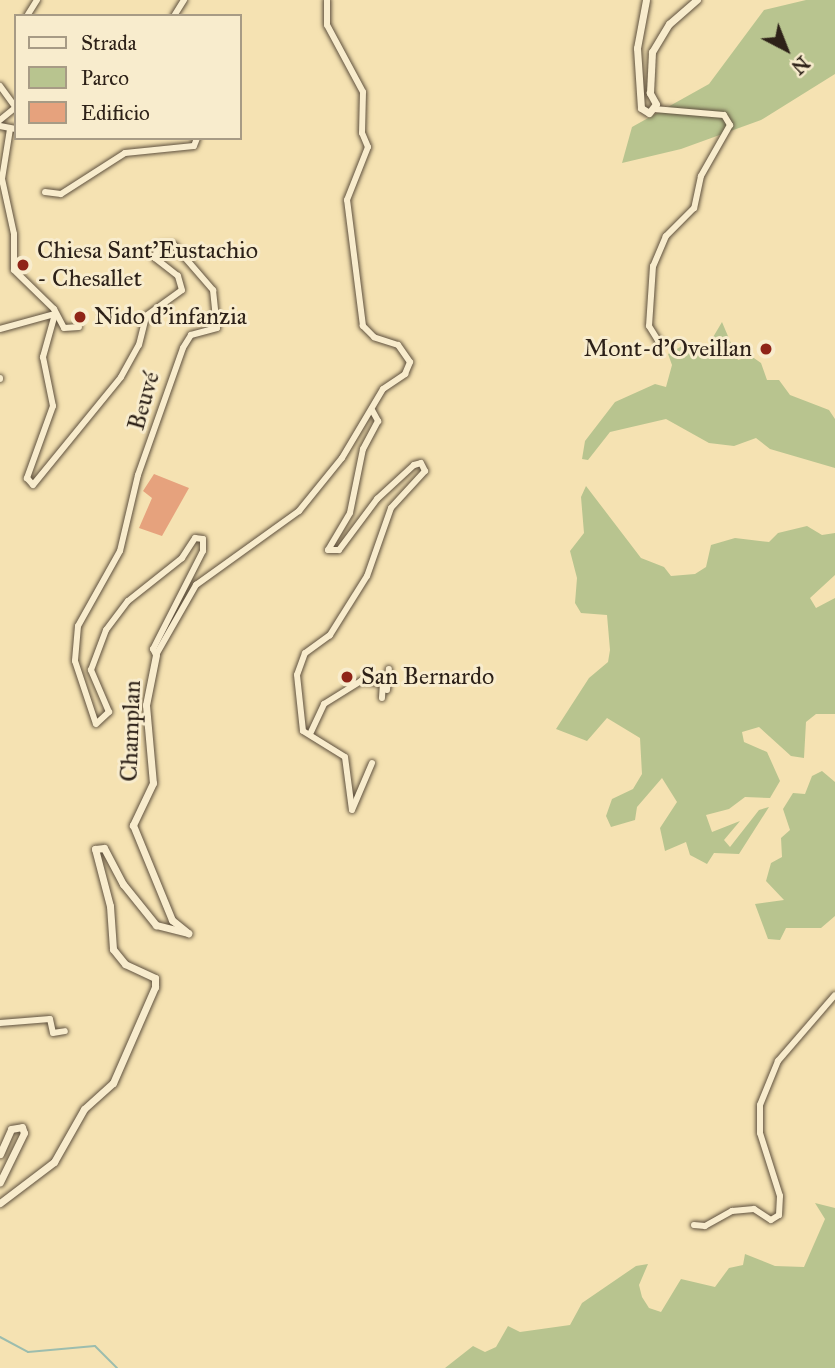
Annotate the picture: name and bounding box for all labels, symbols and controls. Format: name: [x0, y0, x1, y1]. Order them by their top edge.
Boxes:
legend: [14, 14, 242, 140]
north arrow: [751, 14, 821, 84]
text: Strada: [81, 30, 137, 56]
text: N: [787, 51, 814, 79]
text: Parco: [81, 65, 129, 91]
text: Edificio: [81, 100, 150, 126]
place label: Chiesa Sant'Eustachio - Chesallet: [37, 237, 258, 293]
marker: Chiesa Sant'Eustachio - Chesallet: [15, 257, 31, 273]
place label: Nido d'infanzia: [94, 303, 247, 331]
marker: Nido d'infanzia: [72, 309, 88, 325]
place label: Mont-d'Oveillan: [584, 335, 752, 363]
marker: Mont-d'Oveillan: [758, 341, 774, 357]
street label: Beuvé: [122, 368, 166, 434]
place label: San Bernardo: [361, 663, 494, 691]
marker: San Bernardo: [339, 669, 355, 685]
street label: Champlan: [115, 680, 147, 782]

